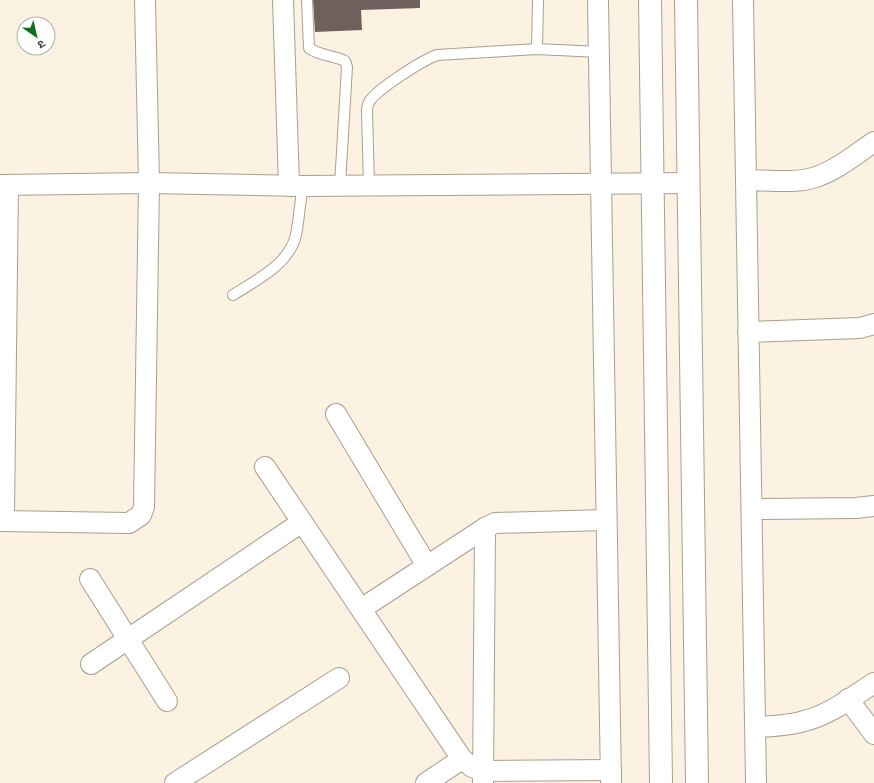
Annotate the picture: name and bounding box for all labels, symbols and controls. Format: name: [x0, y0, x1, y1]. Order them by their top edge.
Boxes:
north arrow: [16, 16, 56, 56]
text: उ: [35, 37, 48, 51]

